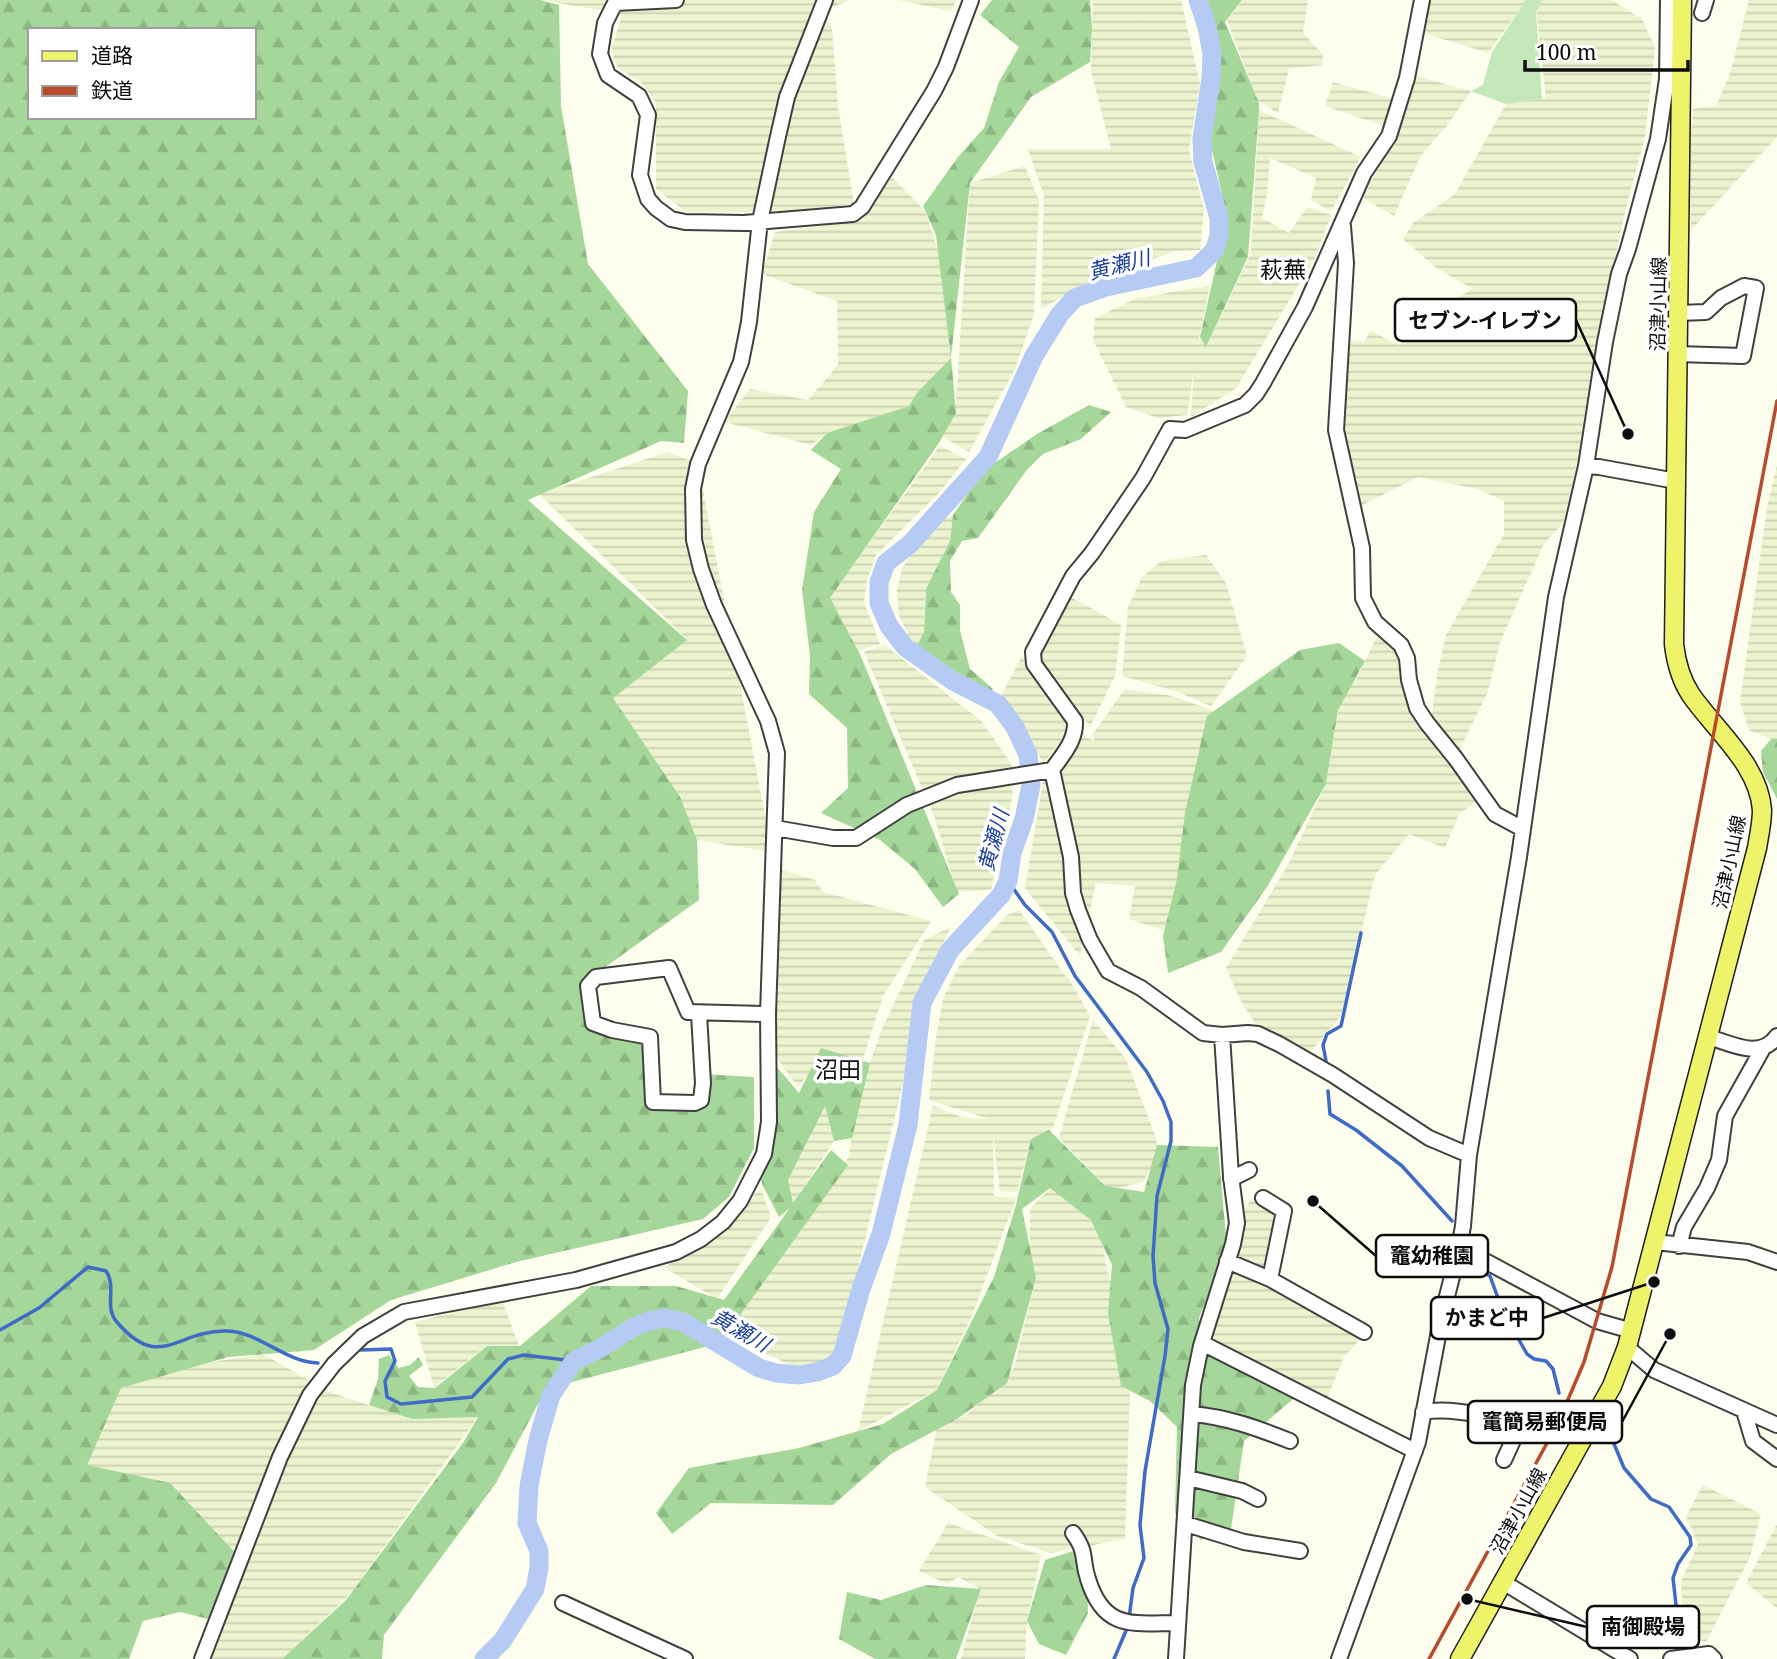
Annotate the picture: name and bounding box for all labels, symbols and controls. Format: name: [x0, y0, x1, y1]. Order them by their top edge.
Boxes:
legend: [28, 28, 256, 119]
scale bar: [1525, 28, 1688, 72]
text: 100 m: [1536, 38, 1597, 66]
text: 道路: [91, 41, 133, 69]
text: 鉄道: [91, 76, 133, 104]
water label: 黄瀬川: [1085, 242, 1155, 285]
district label: 萩蕪: [1260, 253, 1306, 285]
street label: 沼津小山線: [1644, 256, 1672, 352]
callout: セブン-イレブン: [1395, 299, 1576, 341]
text: セブン-イレブン: [1408, 306, 1562, 334]
water label: 黄瀬川: [971, 804, 1015, 874]
street label: 沼津小山線: [1706, 813, 1752, 911]
district label: 沼田: [815, 1053, 861, 1085]
callout: 竈幼稚園: [1376, 1235, 1488, 1277]
text: 竈幼稚園: [1390, 1241, 1474, 1269]
callout: かまど中: [1431, 1297, 1543, 1339]
water label: 黄瀬川: [707, 1302, 777, 1359]
text: かまど中: [1445, 1303, 1529, 1331]
callout: 竃簡易郵便局: [1468, 1401, 1622, 1443]
text: 竃簡易郵便局: [1482, 1407, 1608, 1435]
street label: 沼津小山線: [1484, 1463, 1552, 1559]
callout: 南御殿場: [1587, 1606, 1699, 1648]
text: 南御殿場: [1601, 1612, 1685, 1640]

